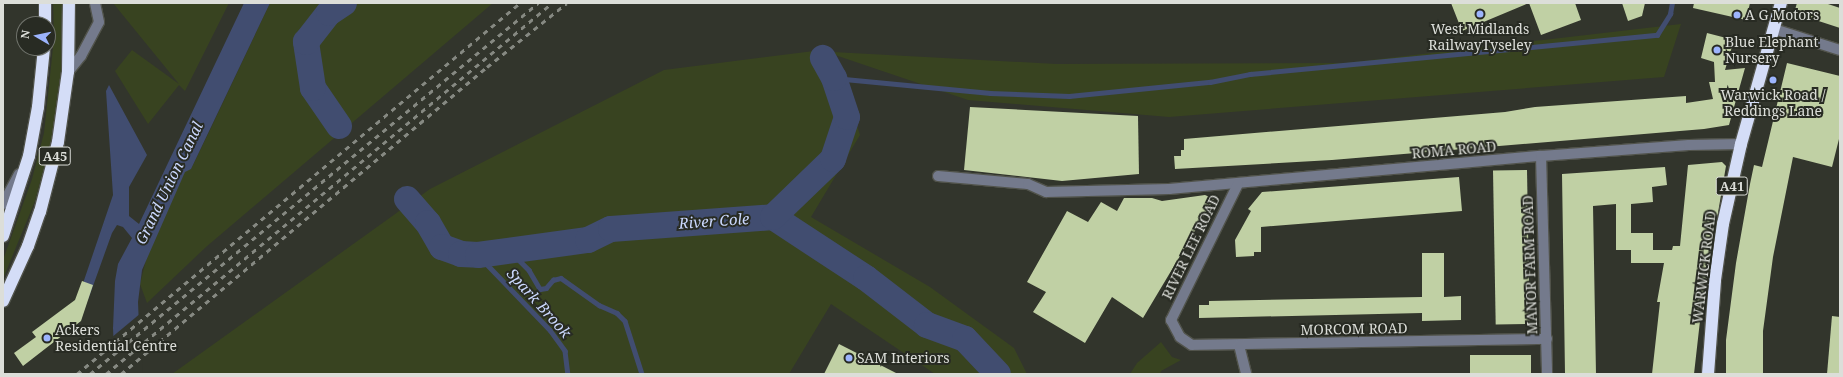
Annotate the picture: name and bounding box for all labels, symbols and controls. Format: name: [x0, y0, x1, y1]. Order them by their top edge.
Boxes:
place label: A G Motors: [1745, 7, 1819, 23]
marker: West Midlands RailwayTyseley: [1475, 9, 1485, 19]
marker: A G Motors: [1732, 10, 1742, 20]
north arrow: [16, 16, 56, 56]
place label: West Midlands RailwayTyseley: [1428, 21, 1532, 54]
text: N: [17, 29, 33, 40]
place label: Blue Elephant Nursery: [1725, 34, 1818, 66]
marker: Blue Elephant Nursery: [1712, 45, 1722, 55]
marker: Warwick Road / Reddings Lane: [1768, 75, 1778, 85]
place label: Warwick Road / Reddings Lane: [1721, 87, 1825, 120]
water label: Grand Union Canal: [132, 119, 206, 247]
street label: ROMA ROAD: [1411, 138, 1497, 162]
road number: A45: [38, 145, 72, 167]
road number: A41: [1715, 175, 1749, 197]
street label: RIVER LEE ROAD: [1158, 192, 1224, 302]
street label: MANOR FARM ROAD: [1519, 195, 1541, 335]
water label: River Cole: [678, 210, 750, 232]
street label: WARWICK ROAD: [1689, 210, 1719, 324]
water label: Spark Brook: [503, 265, 575, 341]
street label: MORCOM ROAD: [1300, 320, 1408, 338]
place label: Ackers Residential Centre: [55, 322, 177, 354]
marker: Ackers Residential Centre: [42, 333, 52, 343]
place label: SAM Interiors: [857, 350, 950, 366]
marker: SAM Interiors: [844, 353, 854, 363]

